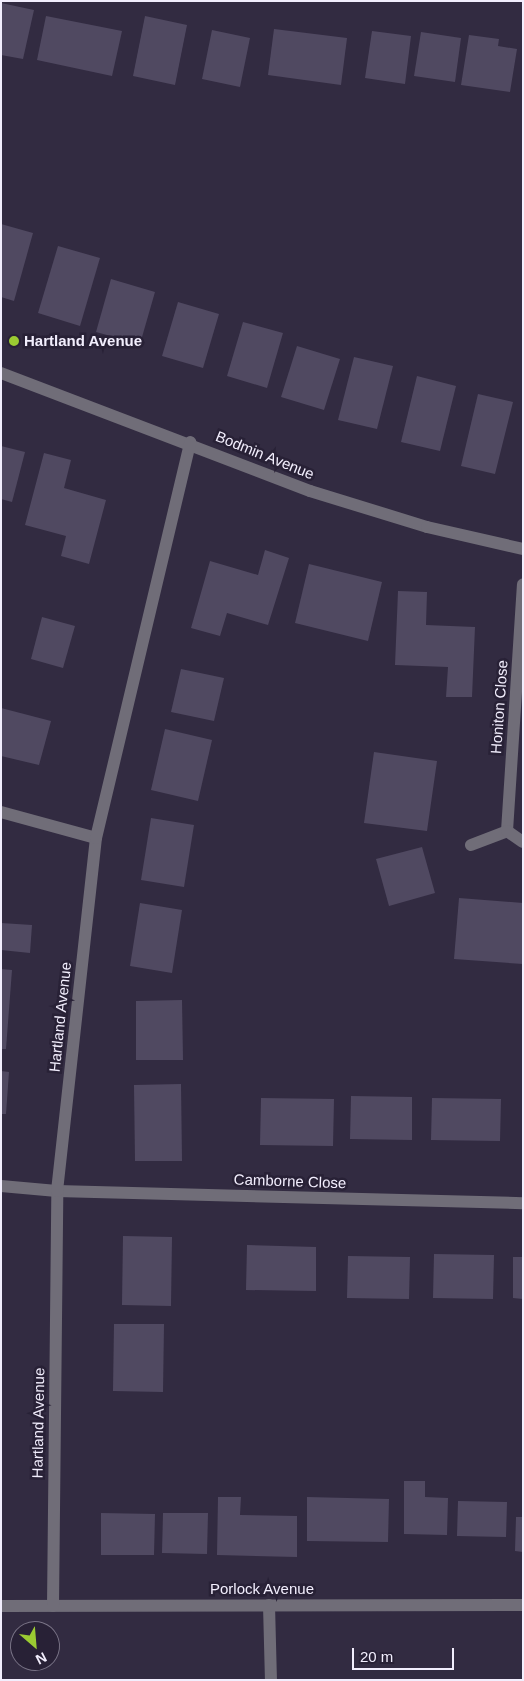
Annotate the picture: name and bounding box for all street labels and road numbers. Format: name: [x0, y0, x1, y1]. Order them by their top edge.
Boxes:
street label: Bodmin Avenue: [213, 427, 317, 483]
street label: Honiton Close: [487, 659, 511, 755]
street label: Hartland Avenue: [45, 961, 75, 1073]
street label: Camborne Close: [233, 1170, 347, 1192]
street label: Hartland Avenue: [28, 1367, 48, 1479]
street label: Porlock Avenue: [210, 1580, 314, 1598]

